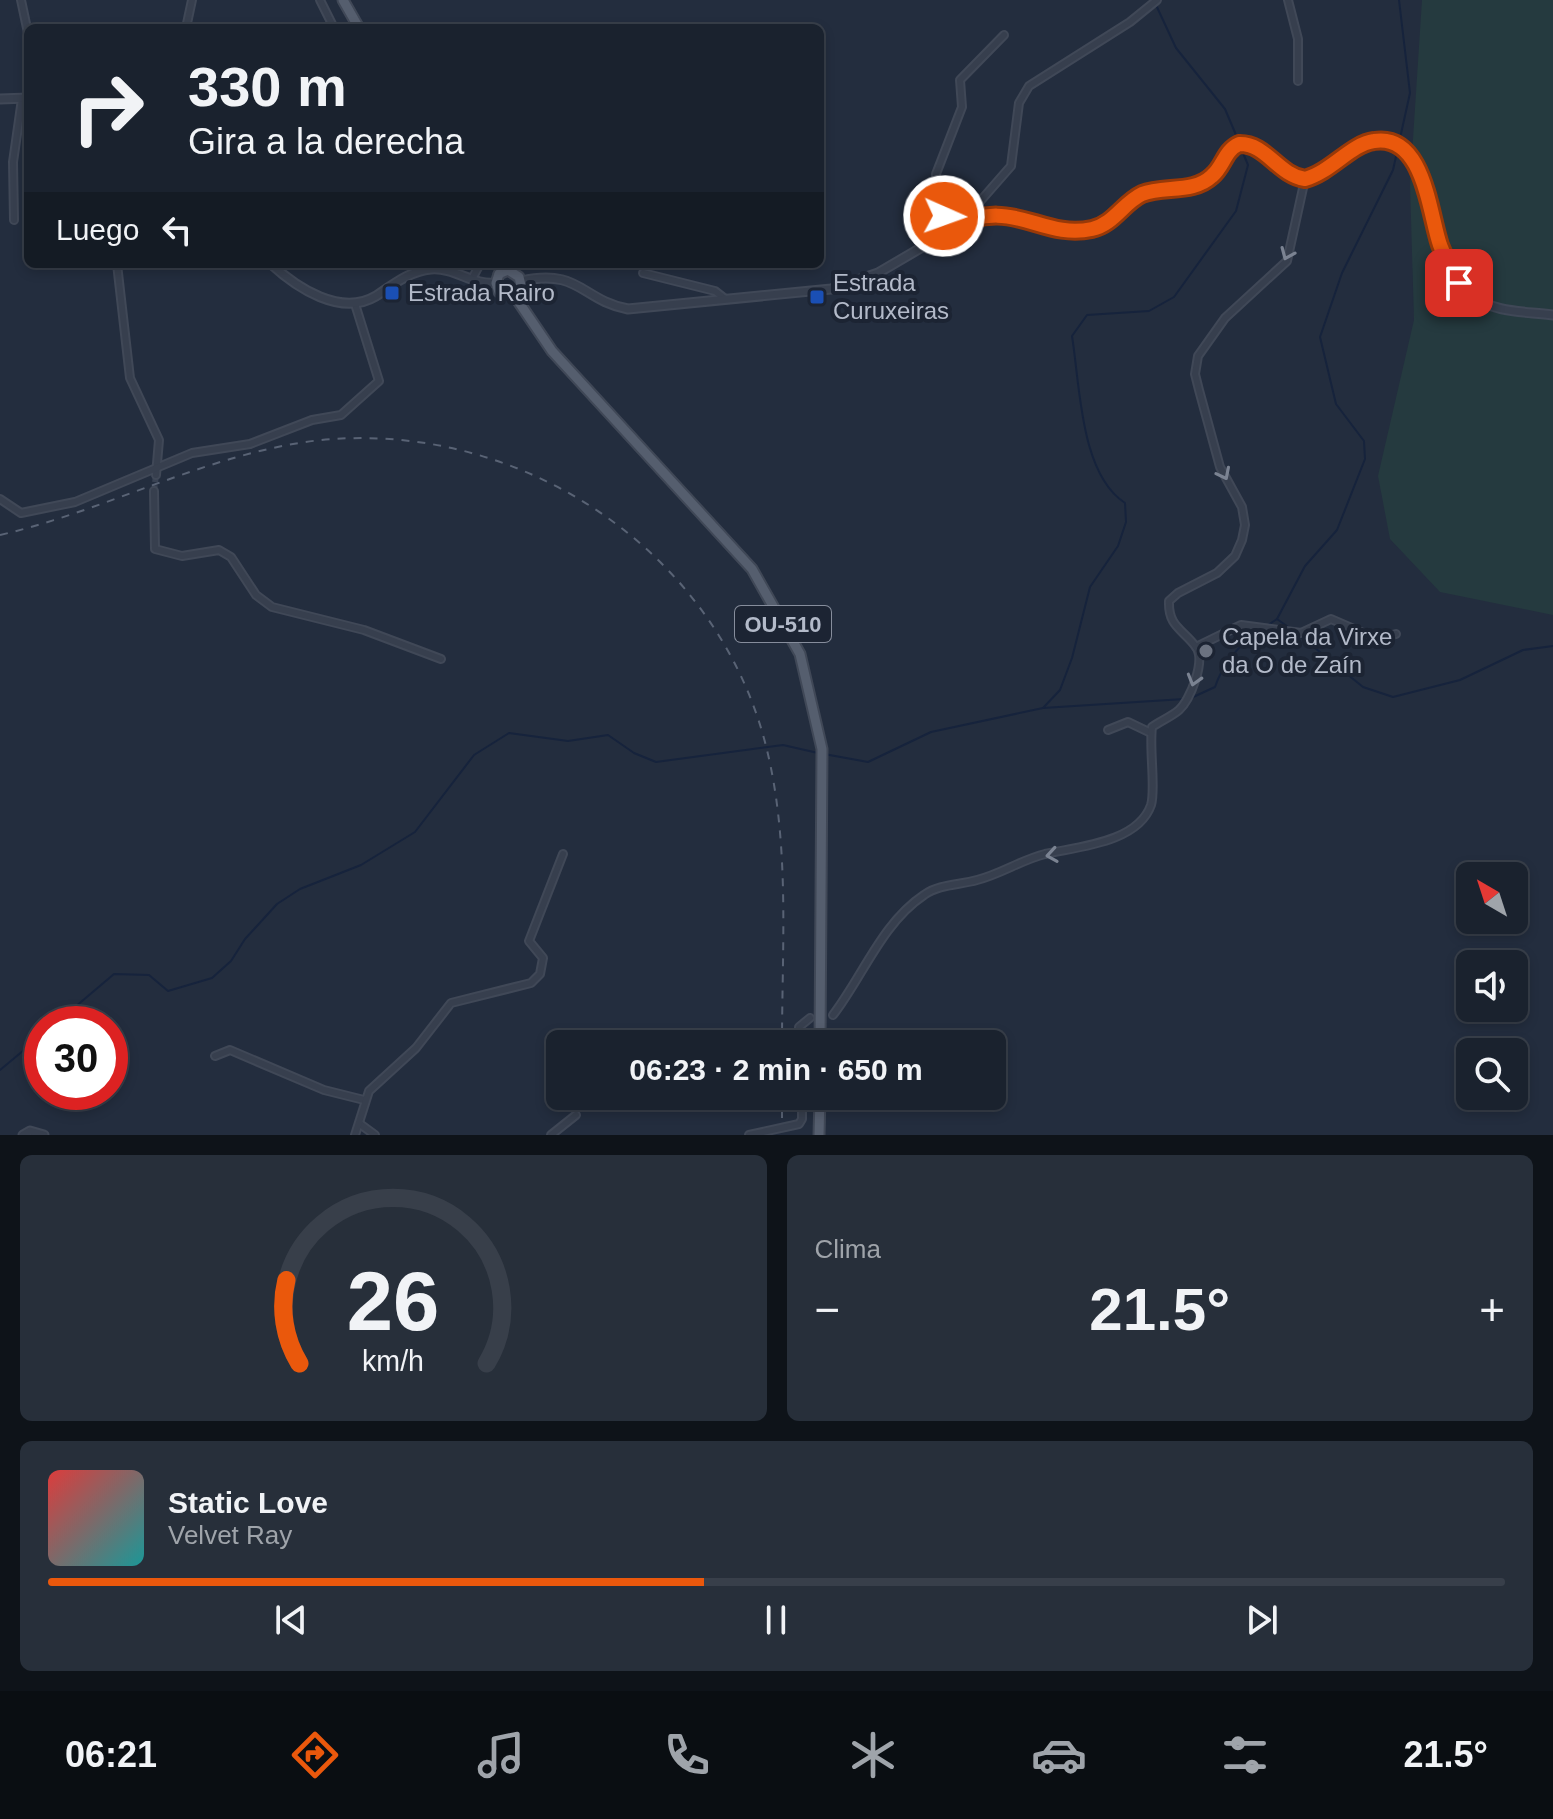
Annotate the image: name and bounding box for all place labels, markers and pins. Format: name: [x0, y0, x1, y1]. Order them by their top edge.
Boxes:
pin: [1425, 249, 1493, 317]
place label: Estrada Curuxeiras: [833, 269, 949, 324]
place label: Estrada Rairo: [408, 279, 555, 306]
marker: Estrada Rairo: [383, 284, 401, 302]
marker: Estrada Curuxeiras: [808, 288, 826, 306]
place label: Capela da Virxe da O de Zaín: [1222, 623, 1392, 678]
marker: Capela da Virxe da O de Zaín: [1197, 642, 1215, 660]

